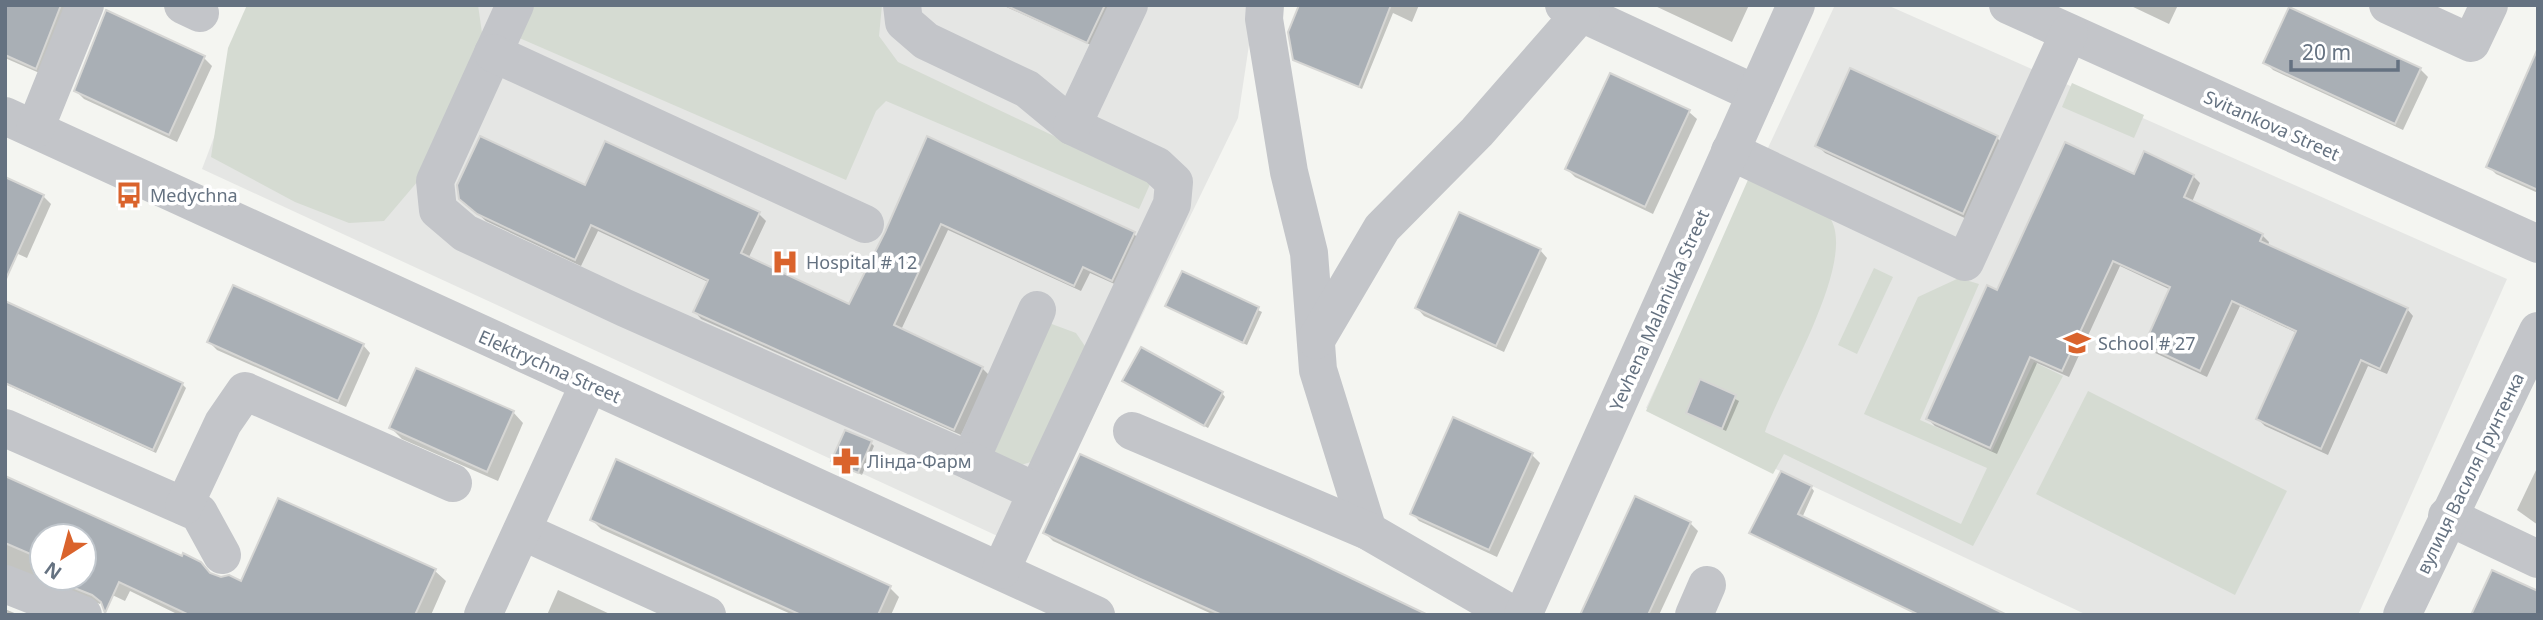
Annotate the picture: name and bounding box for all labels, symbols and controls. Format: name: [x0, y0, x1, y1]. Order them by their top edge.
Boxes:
scale bar: [2291, 28, 2398, 72]
text: 20 m: [2302, 38, 2351, 66]
street label: Svitankova Street: [2201, 84, 2344, 166]
bus stop icon: Medychna: [114, 180, 144, 210]
place label: Medychna: [150, 183, 238, 207]
street label: Yevhena Malaniuka Street: [1604, 205, 1715, 415]
hospital icon: Hospital # 12: [770, 247, 800, 277]
place label: Hospital # 12: [806, 250, 917, 274]
street label: Elektrychna Street: [475, 324, 625, 408]
school or university icon: School # 27: [2062, 328, 2092, 358]
place label: School # 27: [2098, 331, 2196, 355]
street label: вулиця Василя Грунтенка: [2411, 368, 2529, 578]
pharmacy icon: Лінда-Фарм: [831, 446, 861, 476]
place label: Лінда-Фарм: [867, 449, 971, 473]
north arrow: [28, 522, 98, 592]
text: N: [39, 556, 67, 586]

